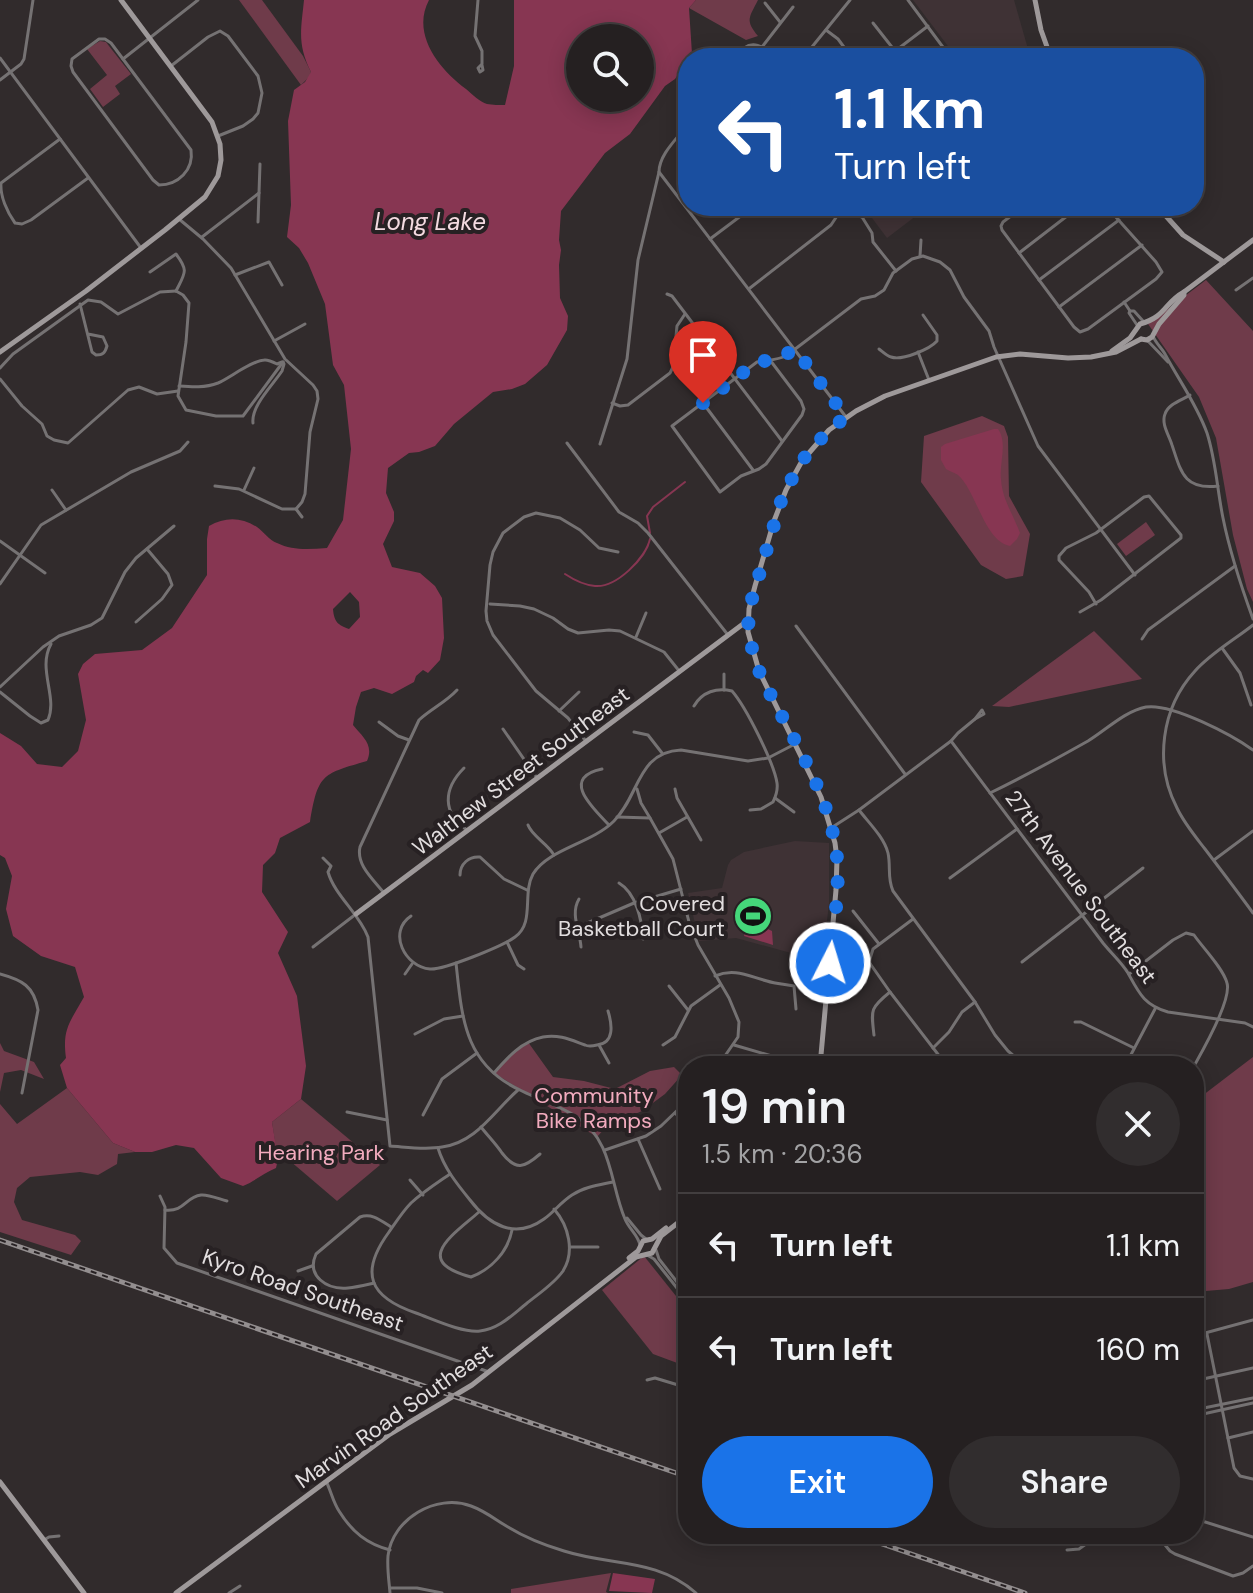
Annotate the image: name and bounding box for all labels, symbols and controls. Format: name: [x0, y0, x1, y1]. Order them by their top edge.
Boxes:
map controls: [566, 24, 654, 112]
button: search: [566, 24, 654, 112]
text: 1.1 km: [834, 72, 985, 145]
icon: left: [702, 80, 806, 184]
text: Turn left: [834, 143, 971, 190]
water label: Long Lake: [374, 206, 486, 237]
pin: [669, 321, 737, 403]
icon: arrive: [681, 333, 725, 377]
street label: Walthew Street Southeast: [407, 680, 635, 862]
street label: 27th Avenue Southeast: [999, 784, 1163, 990]
place label: Covered Basketball Court: [558, 889, 725, 943]
sports icon: Covered Basketball Court: [732, 895, 774, 937]
position arrow: [788, 921, 872, 1005]
text: 19 min: [702, 1075, 847, 1138]
park label: Community Bike Ramps: [534, 1081, 654, 1135]
button: close: [1096, 1082, 1180, 1166]
text: 1.5 km · 20:36: [702, 1137, 863, 1171]
park label: Hearing Park: [257, 1138, 385, 1167]
icon: left: [702, 1223, 746, 1267]
text: Turn left: [770, 1226, 893, 1265]
text: 1.1 km: [1106, 1226, 1180, 1265]
street label: Kyro Road Southeast: [199, 1242, 407, 1338]
icon: left: [702, 1327, 746, 1371]
text: Turn left: [770, 1330, 893, 1369]
text: 160 m: [1097, 1330, 1180, 1369]
street label: Marvin Road Southeast: [290, 1337, 498, 1495]
button: Exit: [702, 1436, 933, 1528]
button: Share: [949, 1436, 1180, 1528]

